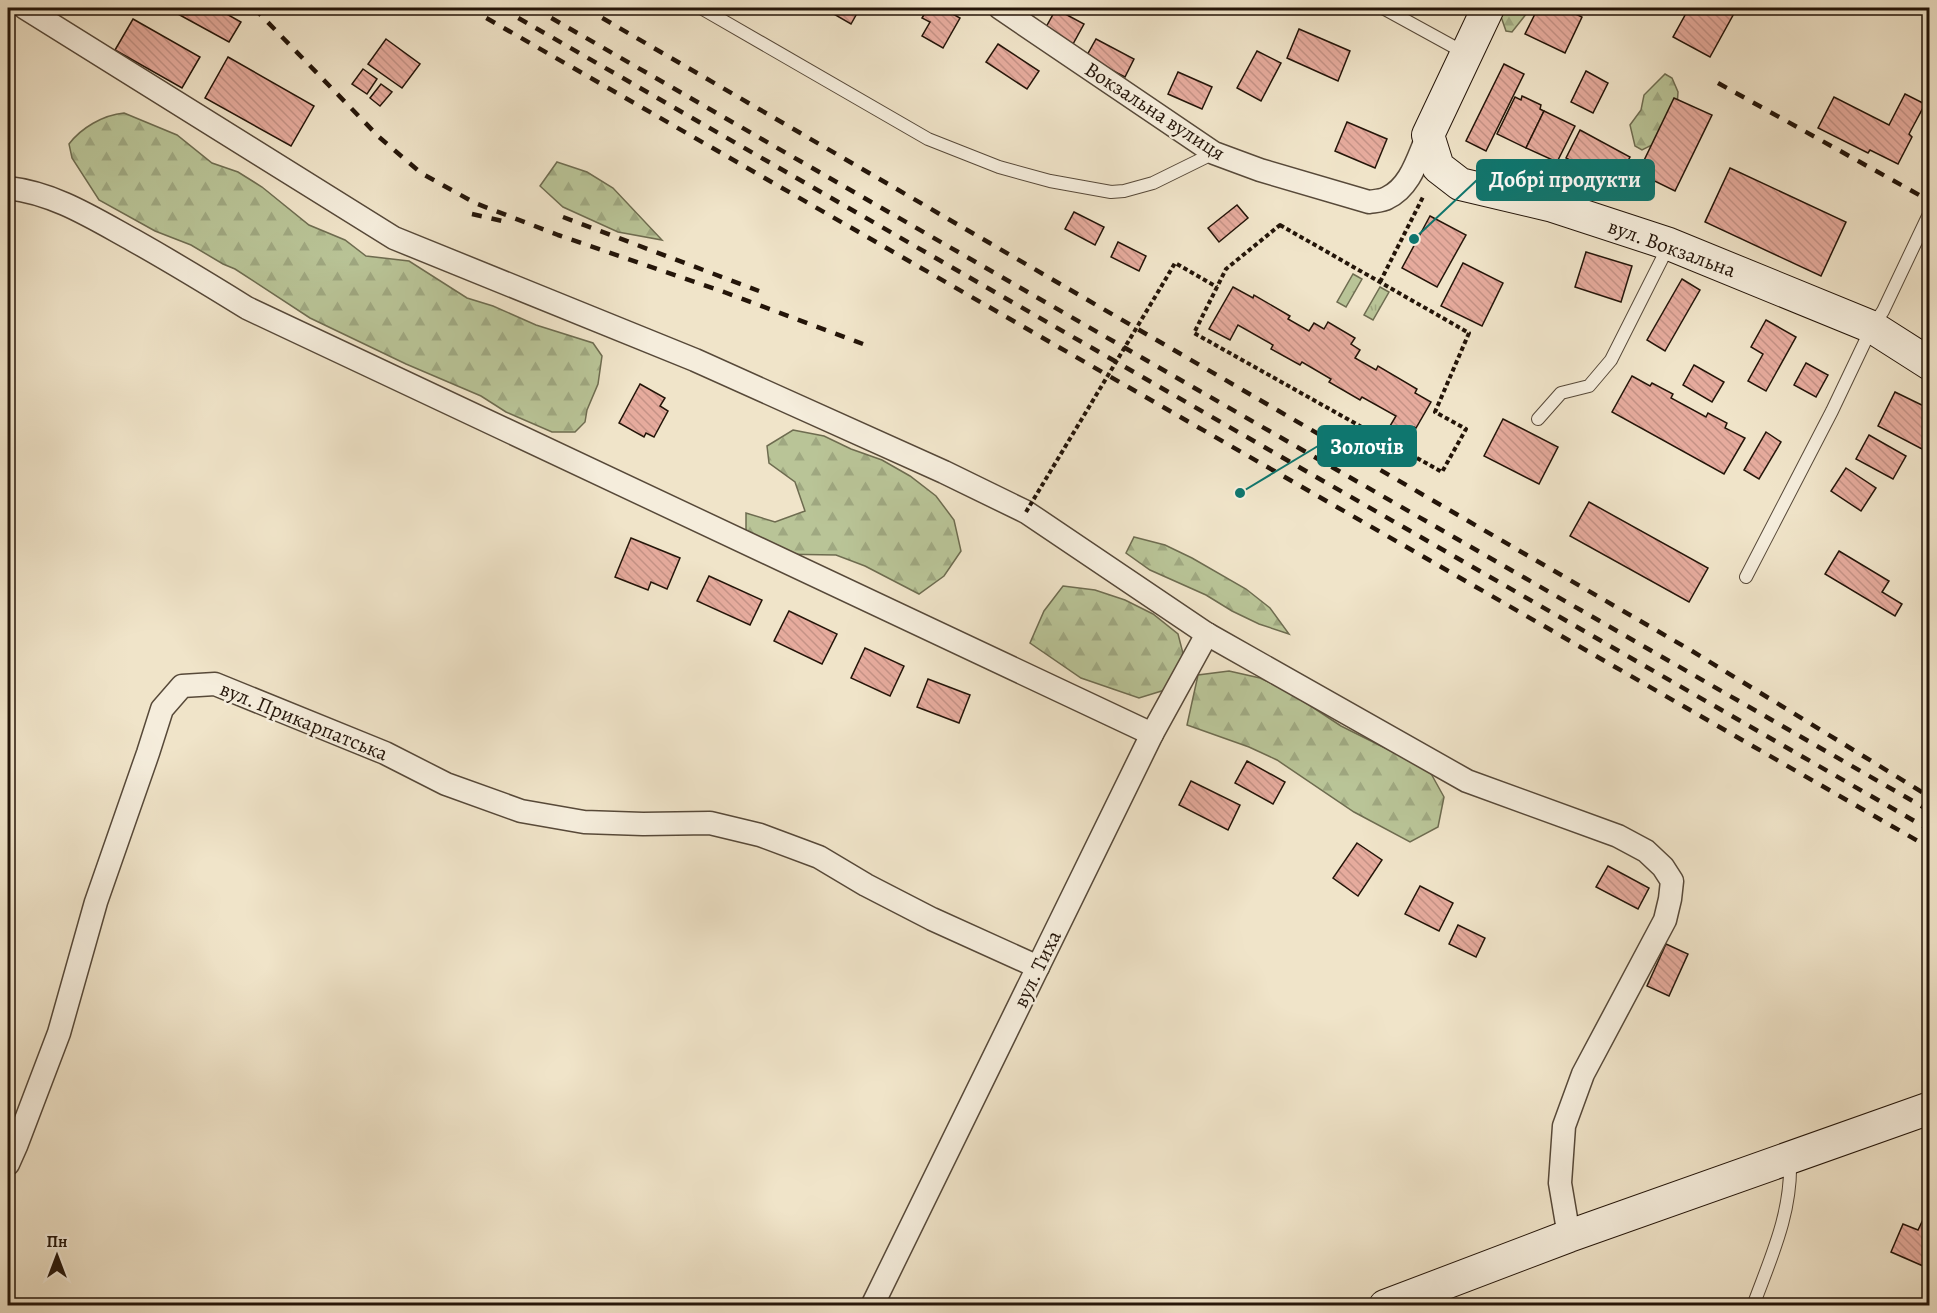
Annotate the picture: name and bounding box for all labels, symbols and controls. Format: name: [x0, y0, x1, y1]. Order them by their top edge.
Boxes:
street label: Вокзальна вулиця: [1079, 55, 1231, 167]
callout: Добрі продукти: [1477, 160, 1654, 200]
text: Добрі продукти: [1489, 165, 1641, 195]
street label: вул. Вокзальна: [1604, 212, 1740, 284]
callout: Золочів: [1318, 426, 1416, 466]
text: Золочів: [1330, 432, 1404, 462]
street label: вул. Прикарпатська: [216, 675, 392, 768]
street label: вул. Тиха: [1006, 925, 1068, 1012]
north arrow: [27, 1226, 87, 1286]
text: Пн: [47, 1231, 67, 1253]

